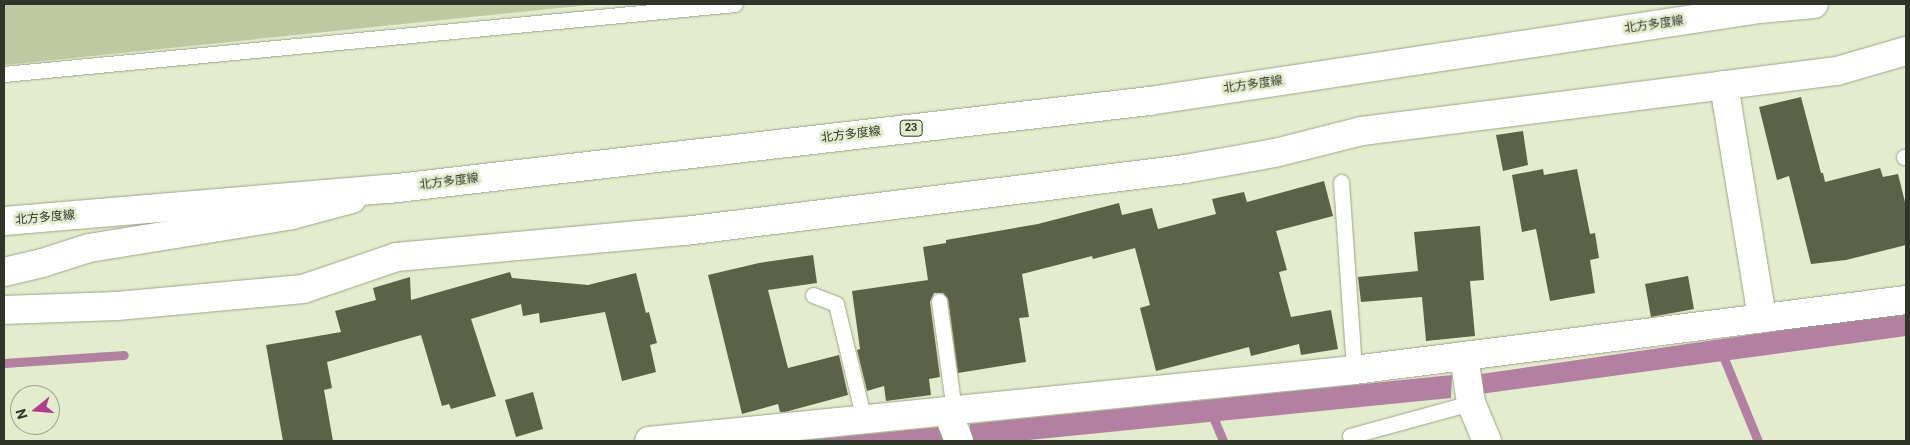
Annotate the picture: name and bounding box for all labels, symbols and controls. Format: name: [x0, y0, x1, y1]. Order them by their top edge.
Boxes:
street label: 北方多度線: [1623, 14, 1685, 36]
street label: 北方多度線: [1222, 74, 1284, 96]
road number: 23: [898, 120, 924, 136]
street label: 北方多度線: [820, 124, 882, 146]
street label: 北方多度線: [418, 171, 480, 193]
street label: 北方多度線: [14, 208, 76, 228]
north arrow: [10, 385, 60, 435]
text: N: [13, 407, 31, 421]

